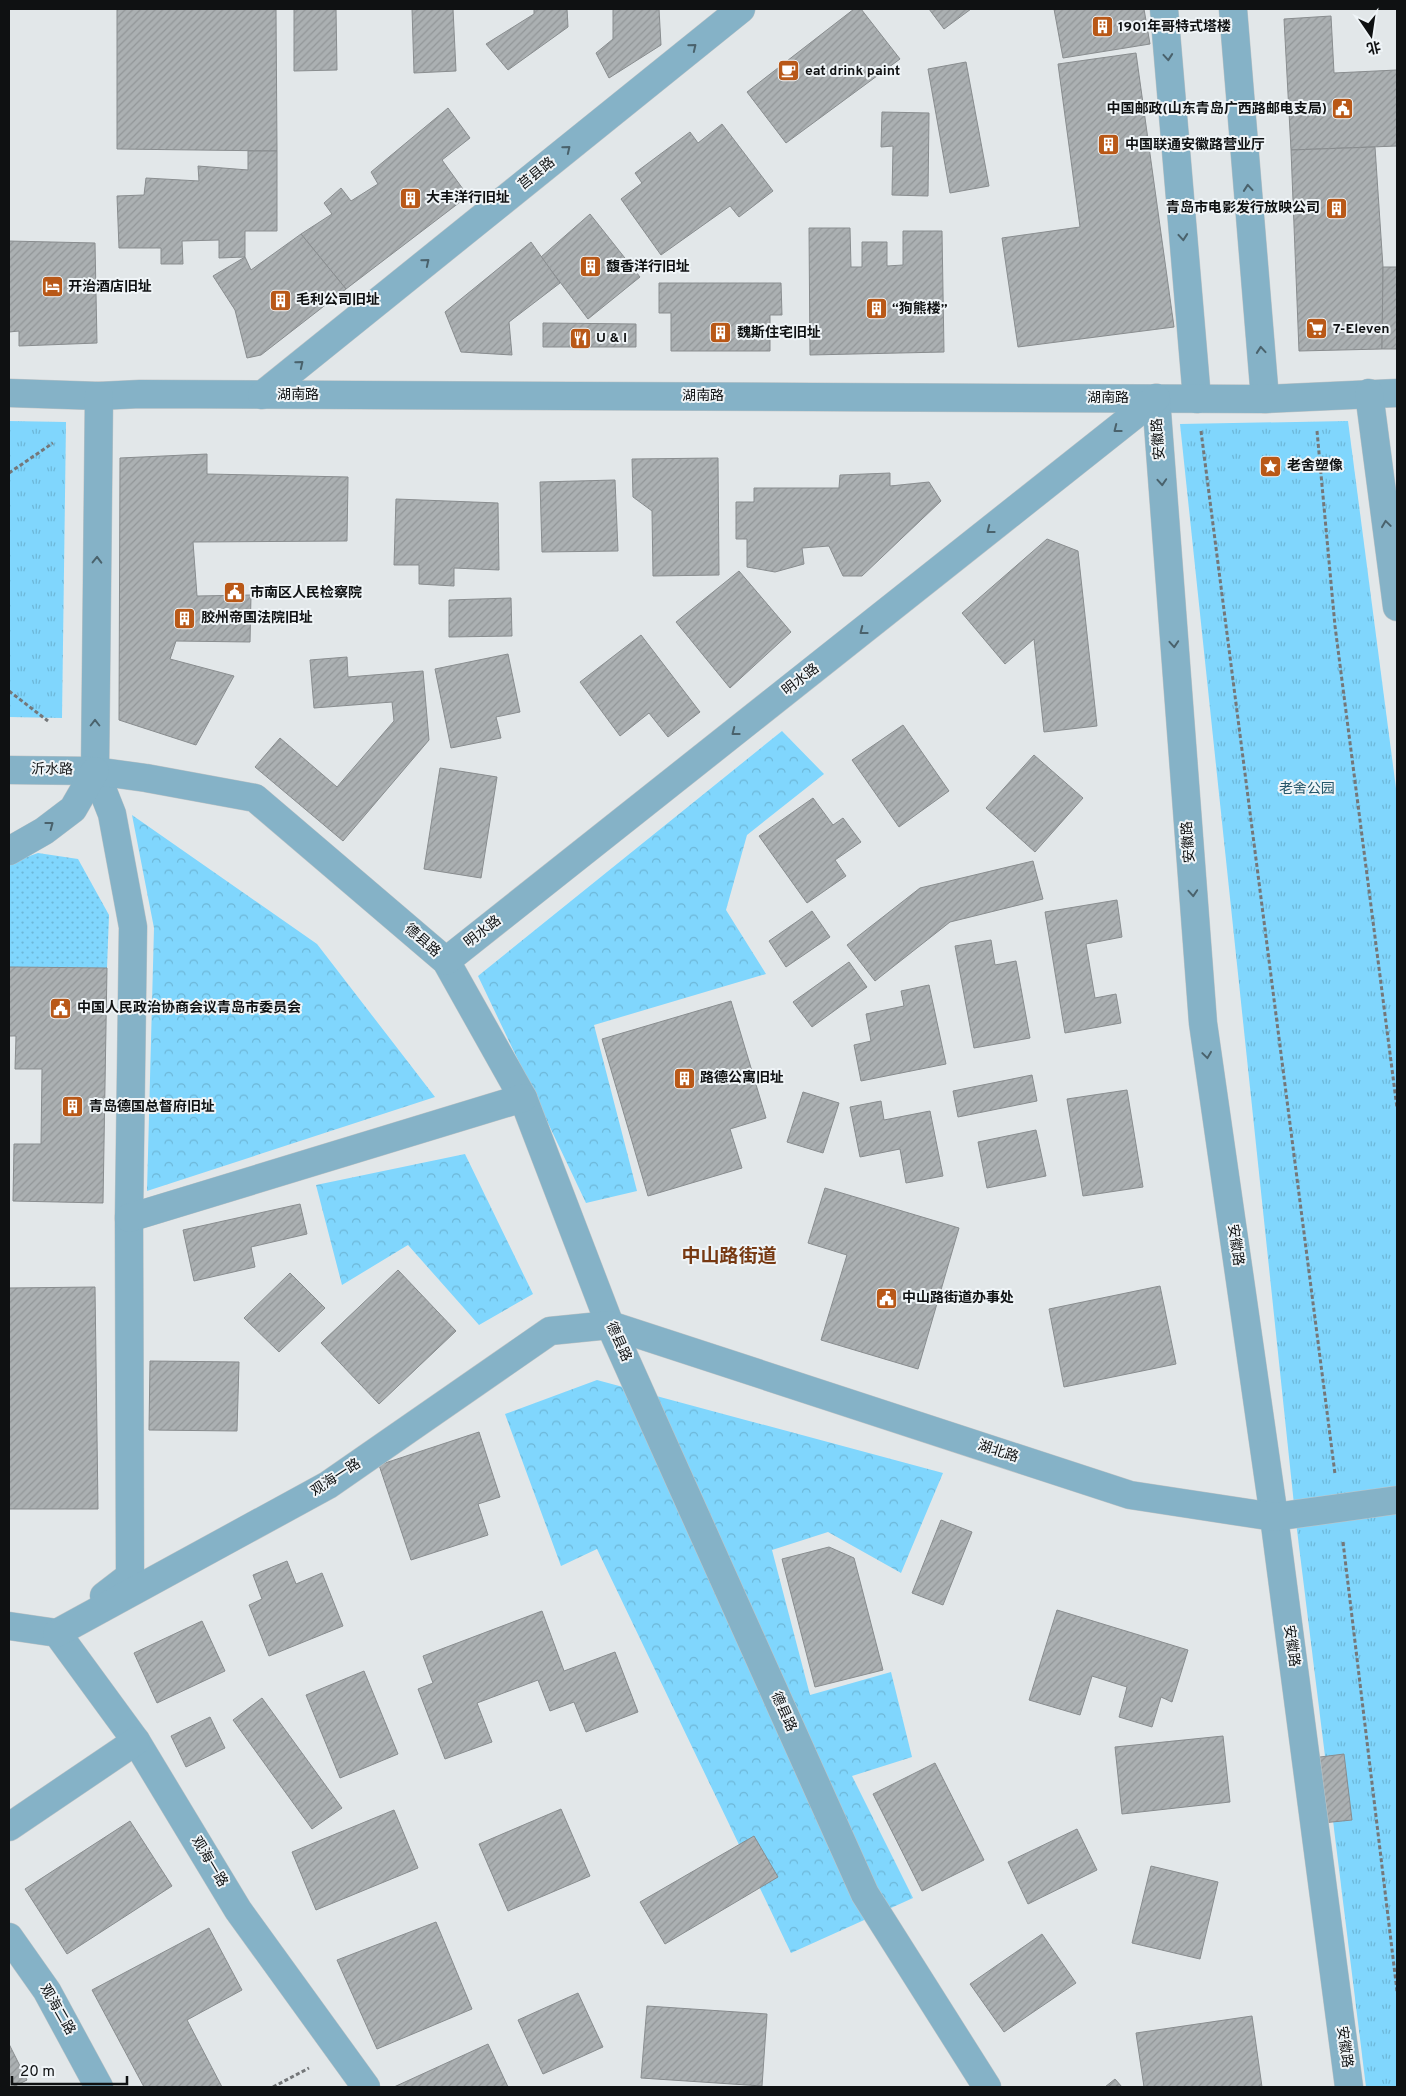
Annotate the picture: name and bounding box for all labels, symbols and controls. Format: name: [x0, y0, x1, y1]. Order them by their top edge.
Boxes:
north arrow: [1346, 10, 1396, 60]
building icon: 1901年哥特式塔楼: [1090, 15, 1114, 39]
place label: 1901年哥特式塔楼: [1118, 18, 1231, 36]
text: 北: [1365, 36, 1382, 56]
one-way arrow: [687, 45, 696, 53]
one-way arrow: [1162, 54, 1173, 62]
cafe icon: eat drink paint: [777, 59, 801, 83]
place label: eat drink paint: [805, 63, 900, 80]
public building icon: 中国邮政(山东青岛广西路邮电支局): [1331, 97, 1355, 121]
place label: 中国邮政(山东青岛广西路邮电支局): [1107, 100, 1327, 118]
building icon: 中国联通安徽路营业厅: [1097, 133, 1121, 157]
place label: 中国联通安徽路营业厅: [1125, 136, 1265, 154]
one-way arrow: [561, 146, 570, 155]
street label: 莒县路: [515, 154, 559, 194]
one-way arrow: [1243, 184, 1254, 192]
building icon: 大丰洋行旧址: [398, 186, 422, 210]
place label: 大丰洋行旧址: [426, 189, 510, 207]
building icon: 青岛市电影发行放映公司: [1324, 196, 1348, 220]
place label: 青岛市电影发行放映公司: [1166, 199, 1320, 217]
one-way arrow: [1177, 233, 1188, 241]
building icon: 馥香洋行旧址: [578, 255, 602, 279]
place label: 馥香洋行旧址: [606, 258, 690, 276]
one-way arrow: [421, 259, 430, 268]
hotel icon: 开治酒店旧址: [40, 275, 64, 299]
place label: 开治酒店旧址: [68, 278, 152, 296]
building icon: 毛利公司旧址: [268, 288, 292, 312]
place label: 毛利公司旧址: [296, 292, 380, 309]
building icon: “狗熊楼”: [864, 297, 888, 321]
place label: “狗熊楼”: [892, 300, 948, 318]
supermarket icon: 7-Eleven: [1305, 317, 1329, 341]
building icon: 魏斯住宅旧址: [709, 321, 733, 345]
place label: 7-Eleven: [1333, 321, 1390, 338]
place label: 魏斯住宅旧址: [737, 324, 821, 342]
restaurant icon: U & I: [568, 326, 592, 350]
place label: U & I: [596, 330, 627, 347]
one-way arrow: [1255, 346, 1266, 354]
one-way arrow: [294, 362, 303, 370]
street label: 湖南路: [277, 387, 319, 404]
street label: 湖南路: [682, 388, 724, 405]
street label: 湖南路: [1087, 390, 1129, 407]
street label: 安徽路: [1149, 417, 1169, 461]
one-way arrow: [1114, 423, 1123, 432]
place icon: 老舍塑像: [1259, 454, 1283, 478]
place label: 老舍塑像: [1287, 457, 1343, 475]
one-way arrow: [1156, 478, 1167, 486]
one-way arrow: [1381, 519, 1392, 527]
one-way arrow: [987, 524, 996, 532]
one-way arrow: [91, 556, 102, 564]
public building icon: 市南区人民检察院: [222, 581, 246, 605]
place label: 市南区人民检察院: [250, 584, 362, 602]
building icon: 胶州帝国法院旧址: [173, 606, 197, 630]
place label: 胶州帝国法院旧址: [201, 609, 313, 627]
one-way arrow: [860, 625, 869, 633]
one-way arrow: [1168, 640, 1179, 648]
street label: 明水路: [779, 660, 823, 700]
one-way arrow: [90, 718, 100, 726]
one-way arrow: [732, 726, 741, 735]
street label: 沂水路: [31, 761, 73, 779]
park label: 老舍公园: [1279, 781, 1335, 798]
street label: 安徽路: [1179, 820, 1199, 864]
one-way arrow: [44, 823, 53, 831]
one-way arrow: [1187, 889, 1198, 897]
street label: 明水路: [461, 912, 505, 952]
street label: 德县路: [401, 920, 444, 961]
public building icon: 中国人民政治协商会议青岛市委员会: [49, 996, 73, 1020]
place label: 中国人民政治协商会议青岛市委员会: [77, 999, 301, 1017]
one-way arrow: [1201, 1051, 1212, 1059]
building icon: 路德公寓旧址: [672, 1066, 696, 1090]
place label: 路德公寓旧址: [700, 1069, 784, 1087]
building icon: 青岛德国总督府旧址: [61, 1095, 85, 1119]
place label: 青岛德国总督府旧址: [89, 1098, 215, 1116]
street label: 安徽路: [1224, 1223, 1246, 1267]
district label: 中山路街道: [681, 1245, 777, 1269]
public building icon: 中山路街道办事处: [874, 1286, 898, 1310]
place label: 中山路街道办事处: [902, 1289, 1014, 1307]
street label: 德县路: [602, 1319, 635, 1365]
street label: 湖北路: [975, 1436, 1021, 1467]
street label: 观海一路: [308, 1456, 364, 1500]
street label: 安徽路: [1280, 1624, 1302, 1668]
street label: 德县路: [767, 1689, 800, 1735]
street label: 观海一路: [187, 1834, 231, 1890]
street label: 观海二路: [36, 1982, 78, 2038]
street label: 安徽路: [1333, 2025, 1355, 2069]
scale bar: [12, 2054, 128, 2086]
text: 20 m: [20, 2063, 55, 2082]

